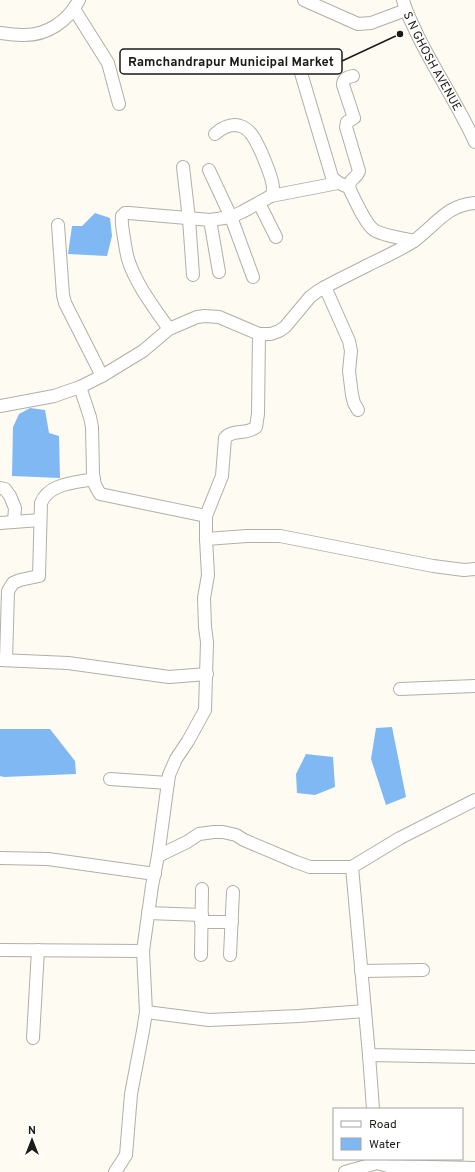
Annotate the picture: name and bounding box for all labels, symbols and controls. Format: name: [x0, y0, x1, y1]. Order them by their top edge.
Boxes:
street label: S N GHOSH AVENUE: [399, 9, 465, 114]
callout: Ramchandrapur Municipal Market: [120, 49, 342, 74]
text: Ramchandrapur Municipal Market: [128, 55, 334, 71]
legend: [333, 1108, 463, 1160]
text: Road: [369, 1117, 397, 1133]
north arrow: [12, 1120, 52, 1160]
text: N: [28, 1124, 36, 1138]
text: Water: [369, 1137, 401, 1153]

